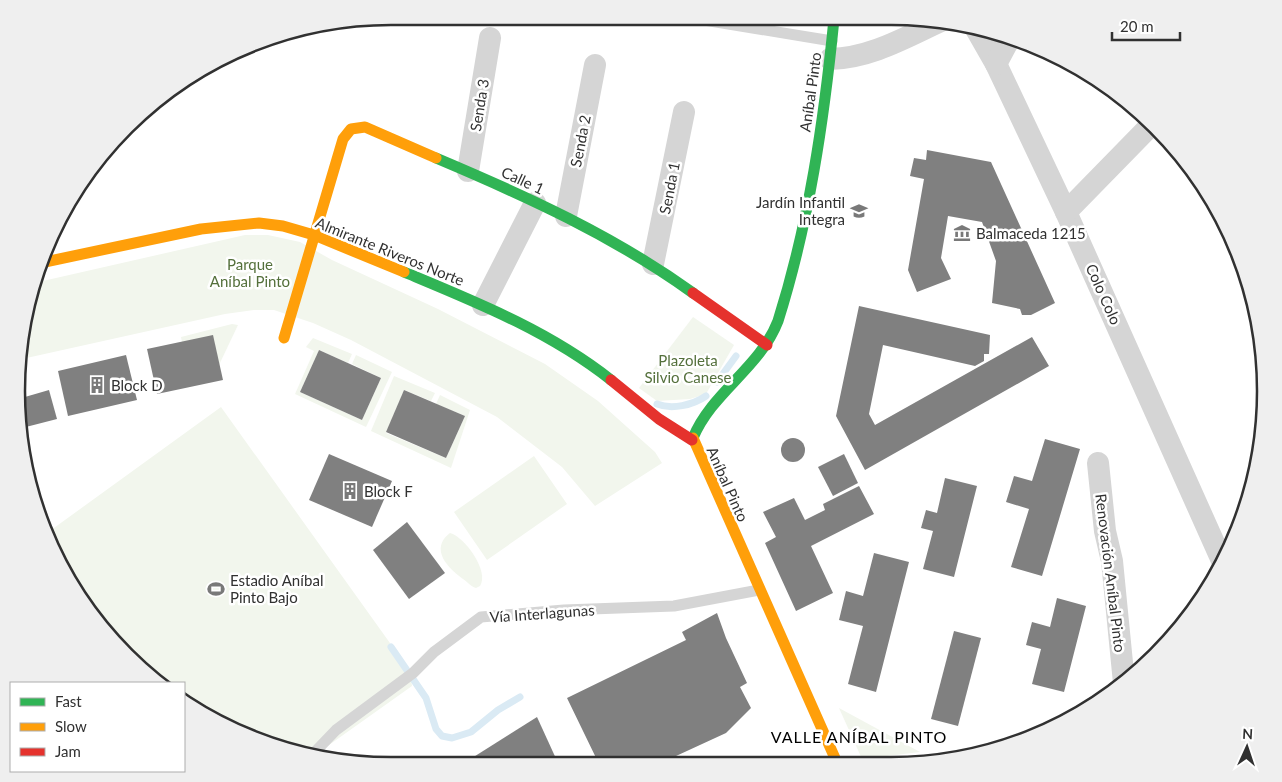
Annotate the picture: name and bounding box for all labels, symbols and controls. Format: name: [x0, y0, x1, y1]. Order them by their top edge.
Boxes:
scale bar: [1112, 10, 1180, 42]
text: 20 m: [1120, 17, 1154, 35]
street label: Aníbal Pinto: [796, 51, 824, 133]
street label: Senda 3: [466, 78, 492, 132]
street label: Senda 2: [566, 113, 594, 169]
street label: Senda 1: [655, 160, 683, 216]
street label: Calle 1: [499, 162, 547, 198]
place label: Jardín Infantil Integra: [756, 193, 845, 228]
school or university icon: Jardín Infantil Integra: [849, 201, 869, 221]
street label: Almirante Riveros Norte: [313, 213, 467, 289]
museum icon: Balmaceda 1215: [952, 223, 972, 243]
place label: Balmaceda 1215: [976, 224, 1086, 242]
park label: Parque Aníbal Pinto: [210, 255, 290, 290]
street label: Colo Colo: [1083, 261, 1125, 327]
park label: Plazoleta Silvio Canese: [644, 351, 732, 386]
building icon: Block D: [87, 375, 107, 395]
place label: Block D: [111, 376, 163, 394]
street label: Aníbal Pinto: [703, 444, 753, 524]
building icon: Block F: [340, 481, 360, 501]
place label: Block F: [364, 482, 413, 500]
street label: Renovación Aníbal Pinto: [1092, 493, 1130, 653]
place label: Estadio Aníbal Pinto Bajo: [230, 571, 323, 606]
sports icon: Estadio Aníbal Pinto Bajo: [206, 579, 226, 599]
street label: Vía Interlagunas: [489, 600, 595, 626]
legend: [10, 682, 185, 772]
text: Fast: [55, 692, 82, 710]
text: Slow: [55, 717, 87, 735]
north arrow: [1222, 722, 1272, 772]
text: N: [1242, 725, 1254, 742]
district label: VALLE ANÍBAL PINTO: [771, 727, 947, 746]
text: Jam: [55, 742, 81, 760]

